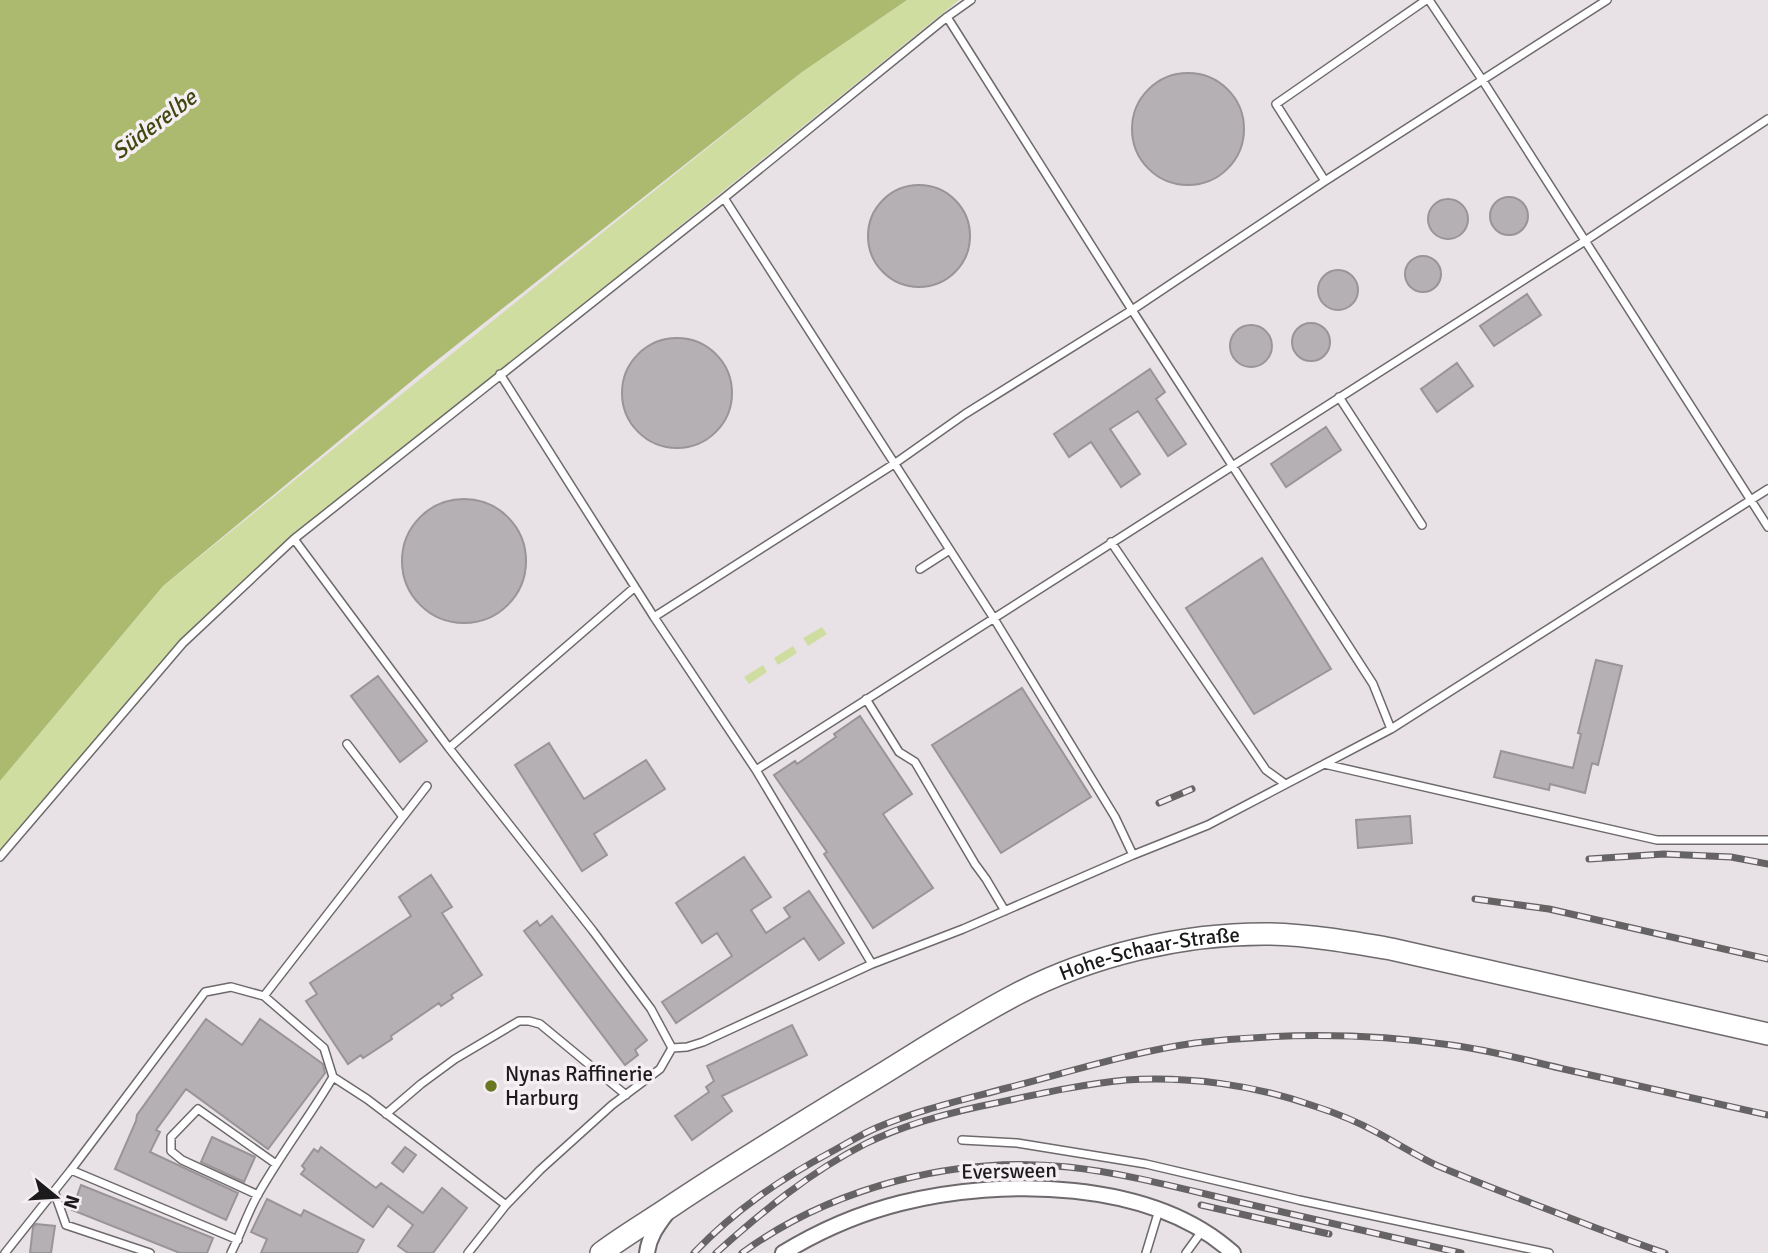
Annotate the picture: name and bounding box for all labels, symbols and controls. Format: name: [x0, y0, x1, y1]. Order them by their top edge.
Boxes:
water label: Süderelbe: [106, 82, 204, 166]
street label: Hohe-Schaar-Straße: [1055, 922, 1241, 986]
place label: Nynas Raffinerie Harburg: [505, 1061, 653, 1111]
marker: Nynas Raffinerie Harburg: [483, 1078, 499, 1094]
street label: Eversween: [961, 1157, 1057, 1185]
north arrow: [21, 1162, 91, 1232]
text: N: [58, 1192, 85, 1212]

